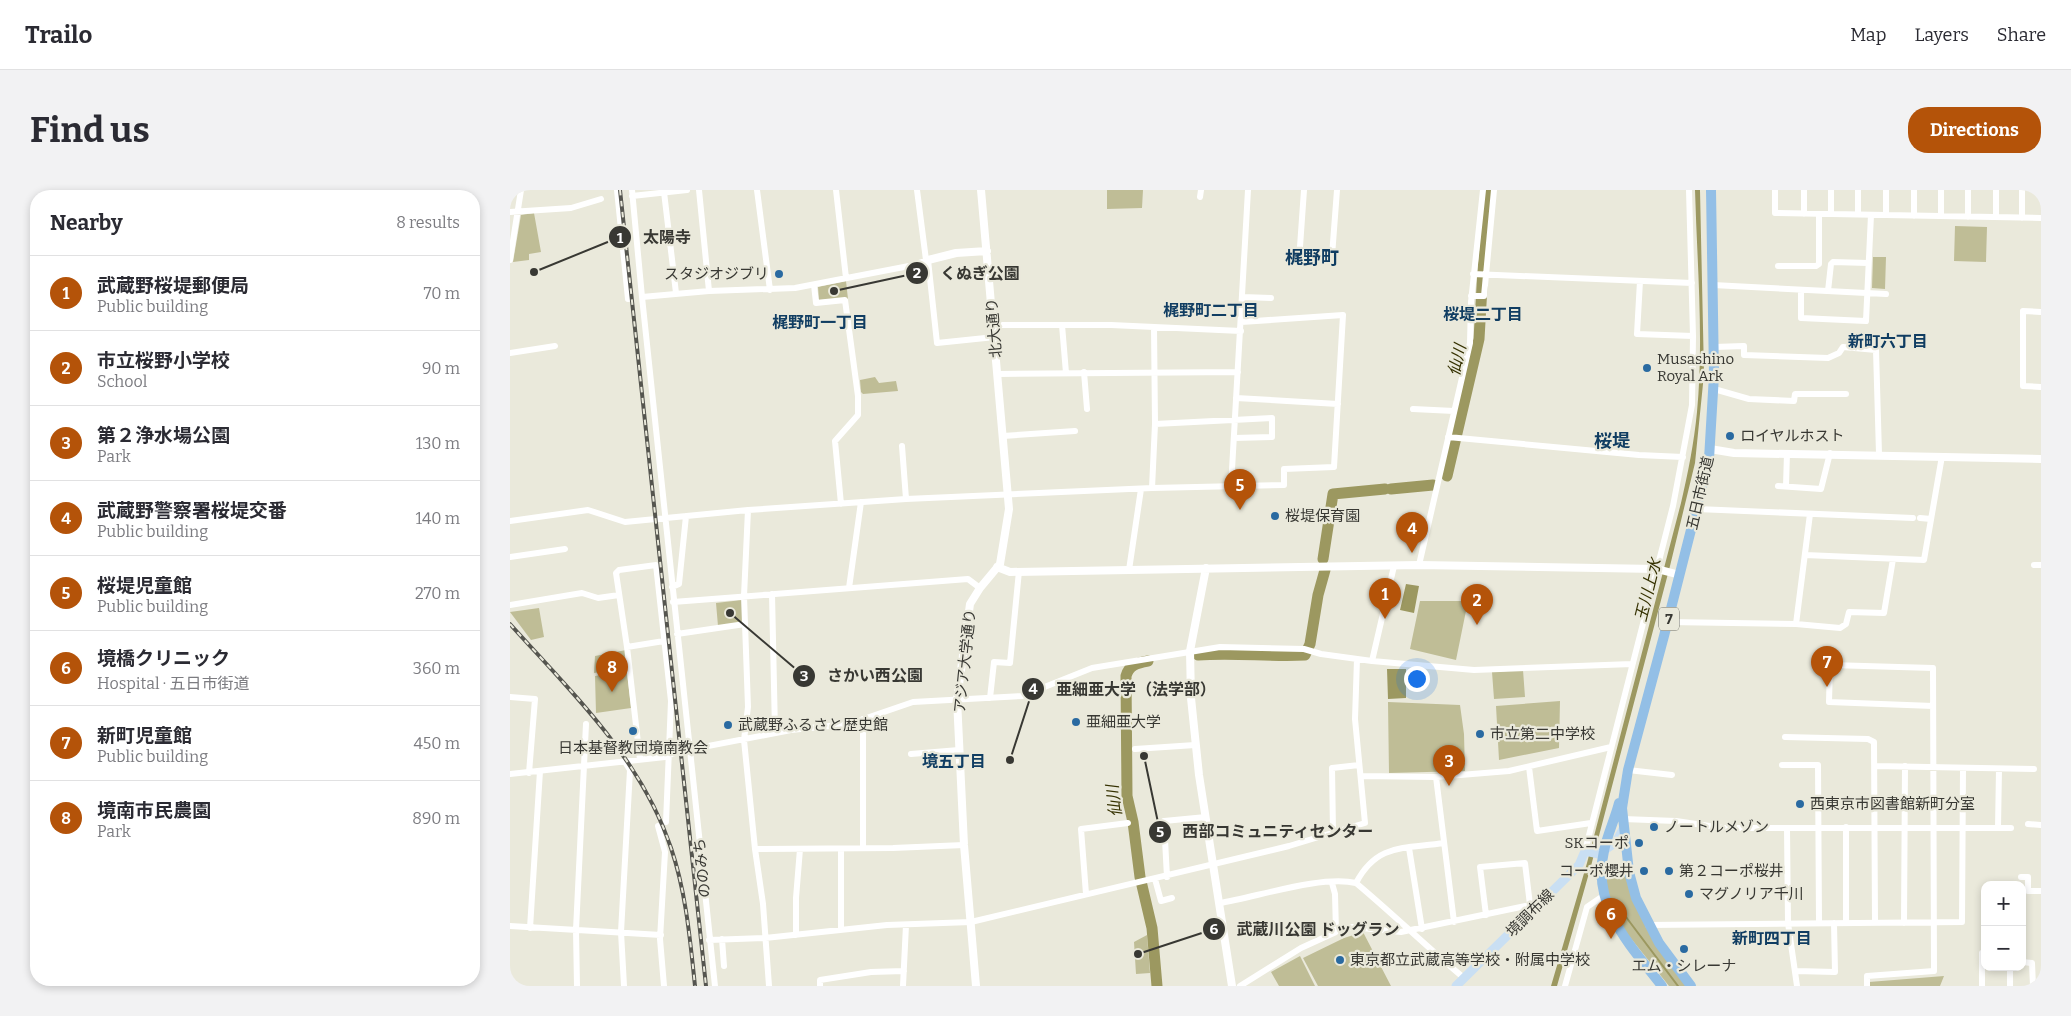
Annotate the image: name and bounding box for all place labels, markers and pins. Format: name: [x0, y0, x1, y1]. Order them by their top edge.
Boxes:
callout: 太陽寺: [608, 222, 701, 253]
callout: くぬぎ公園: [905, 257, 1030, 288]
place label: スタジオジブリ: [664, 265, 769, 283]
marker: スタジオジブリ: [773, 268, 785, 280]
place label: Musashino Royal Ark: [1657, 350, 1734, 385]
marker: Musashino Royal Ark: [1641, 362, 1653, 374]
place label: ロイヤルホスト: [1740, 427, 1845, 445]
marker: ロイヤルホスト: [1724, 430, 1736, 442]
pin: 5: [1224, 469, 1256, 510]
place label: 桜堤保育園: [1285, 507, 1360, 525]
marker: 桜堤保育園: [1269, 510, 1281, 522]
pin: 4: [1396, 512, 1428, 553]
pin: 1: [1369, 578, 1401, 619]
pin: 2: [1461, 584, 1493, 625]
pin: 7: [1811, 646, 1843, 687]
pin: 8: [596, 651, 628, 692]
callout: さかい西公園: [792, 660, 933, 691]
callout: 亜細亜大学（法学部）: [1021, 674, 1226, 705]
place label: 亜細亜大学: [1086, 713, 1161, 731]
place label: 武蔵野ふるさと歴史館: [738, 716, 888, 734]
marker: 亜細亜大学: [1070, 716, 1082, 728]
marker: 武蔵野ふるさと歴史館: [722, 719, 734, 731]
marker: 日本基督教団境南教会: [627, 725, 639, 737]
place label: 市立第二中学校: [1490, 725, 1595, 743]
marker: 市立第二中学校: [1474, 728, 1486, 740]
place label: 日本基督教団境南教会: [558, 739, 708, 757]
pin: 3: [1433, 745, 1465, 786]
place label: 西東京市図書館新町分室: [1810, 795, 1975, 813]
marker: 西東京市図書館新町分室: [1794, 798, 1806, 810]
callout: 西部コミュニティセンター: [1147, 816, 1384, 847]
place label: ノートルメゾン: [1664, 818, 1769, 836]
marker: ノートルメゾン: [1648, 821, 1660, 833]
place label: SKコーポ: [1565, 834, 1629, 852]
marker: SKコーポ: [1633, 837, 1645, 849]
place label: コーポ櫻井: [1559, 862, 1634, 880]
place label: 第２コーポ桜井: [1679, 862, 1784, 880]
marker: コーポ櫻井: [1638, 865, 1650, 877]
marker: 第２コーポ桜井: [1663, 865, 1675, 877]
place label: マグノリア千川: [1699, 885, 1804, 903]
marker: マグノリア千川: [1683, 888, 1695, 900]
pin: 6: [1595, 898, 1627, 939]
callout: 武蔵川公園 ドッグラン: [1201, 914, 1409, 945]
marker: エム・シレーナ: [1678, 943, 1690, 955]
place label: 東京都立武蔵高等学校・附属中学校: [1350, 951, 1590, 969]
marker: 東京都立武蔵高等学校・附属中学校: [1334, 954, 1346, 966]
place label: エム・シレーナ: [1631, 957, 1737, 975]

